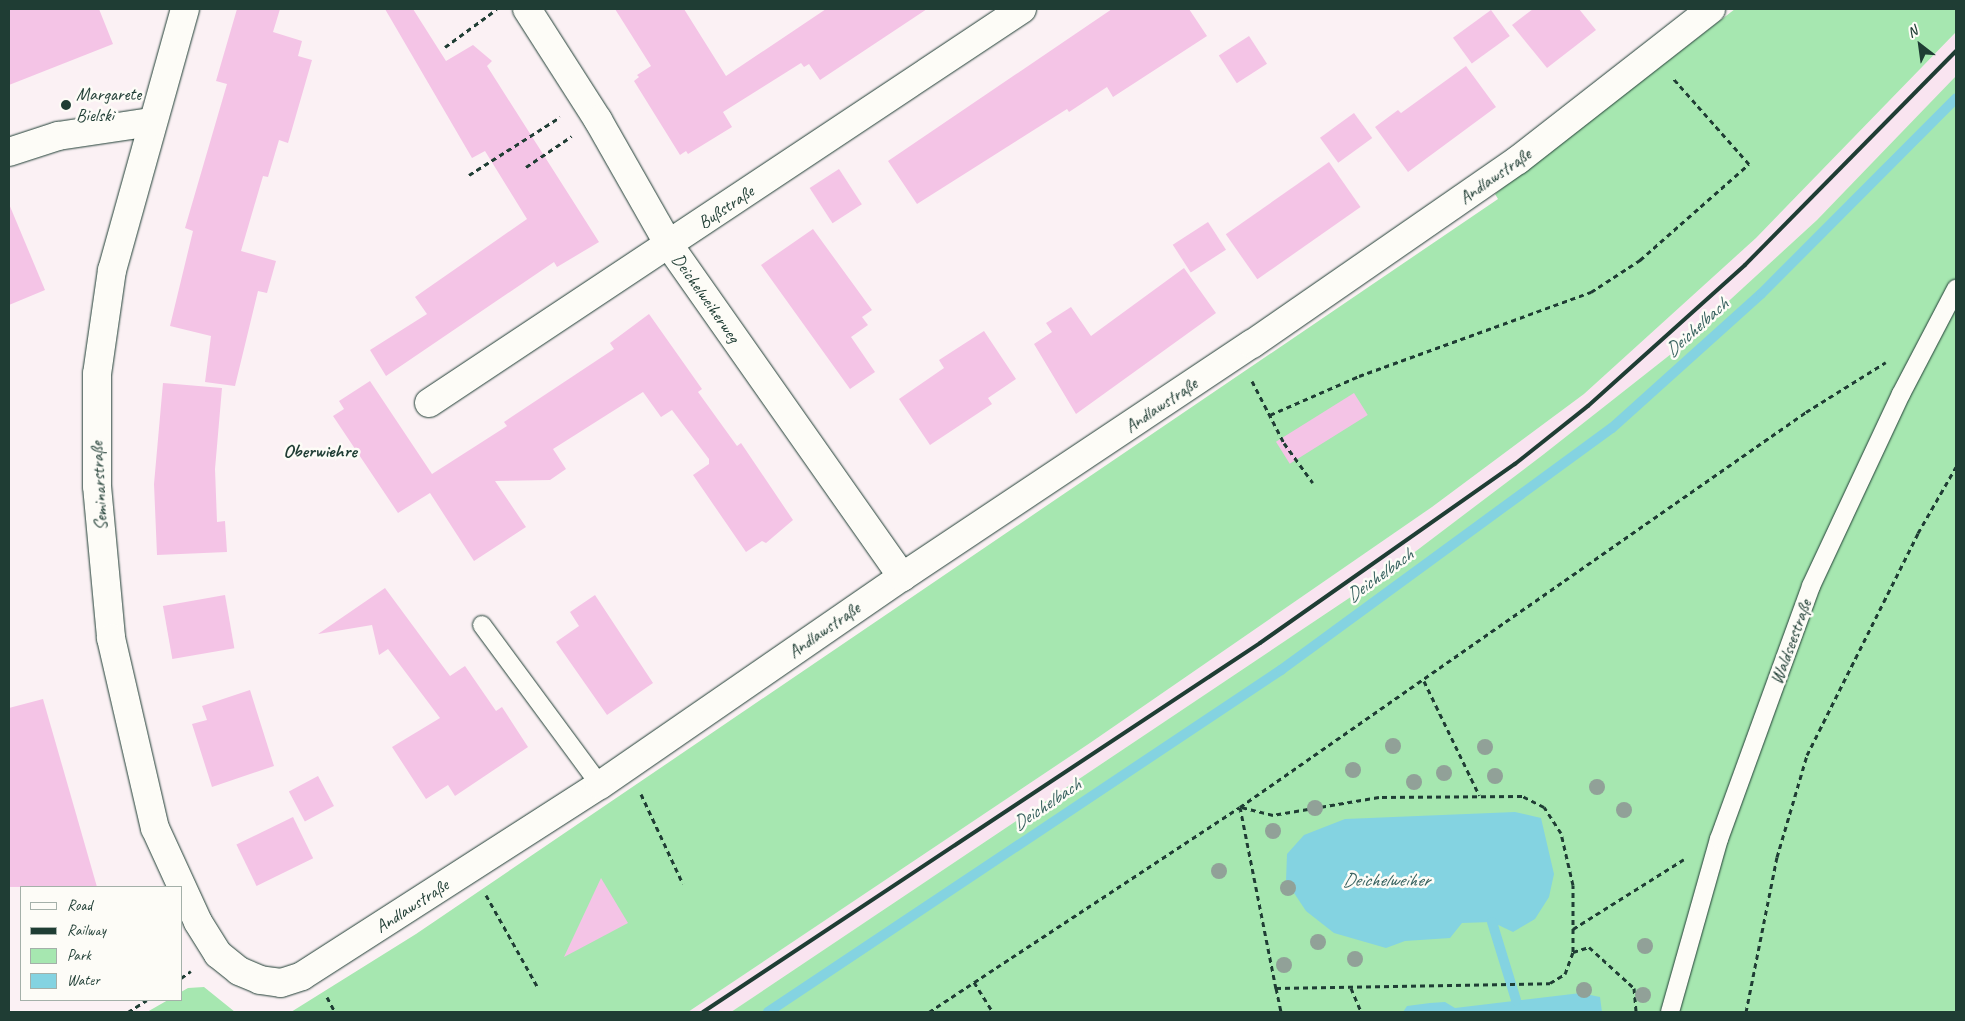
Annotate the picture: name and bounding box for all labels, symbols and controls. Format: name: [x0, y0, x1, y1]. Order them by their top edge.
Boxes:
north arrow: [1895, 20, 1945, 70]
text: N: [1904, 22, 1920, 41]
place label: Margarete Bielski: [76, 84, 141, 126]
marker: Margarete Bielski: [60, 99, 72, 111]
street label: Andlawstraße: [1455, 143, 1535, 209]
street label: Bußstraße: [694, 181, 758, 233]
street label: Deichelweiherweg: [667, 249, 745, 347]
water label: Deichelbach: [1661, 294, 1733, 362]
street label: Andlawstraße: [1121, 373, 1201, 437]
street label: Seminarstraße: [86, 441, 112, 531]
district label: Oberwiehre: [283, 441, 357, 463]
water label: Deichelbach: [1342, 544, 1418, 608]
street label: Andlawstraße: [784, 597, 864, 663]
street label: Waldseestraße: [1766, 597, 1816, 687]
water label: Deichelbach: [1009, 774, 1085, 836]
water label: Deichelweiher: [1343, 870, 1429, 892]
street label: Andlawstraße: [371, 874, 453, 938]
legend: [20, 886, 182, 1001]
text: Road: [67, 896, 92, 915]
text: Railway: [67, 921, 106, 940]
text: Park: [67, 946, 91, 965]
text: Water: [67, 971, 100, 990]

